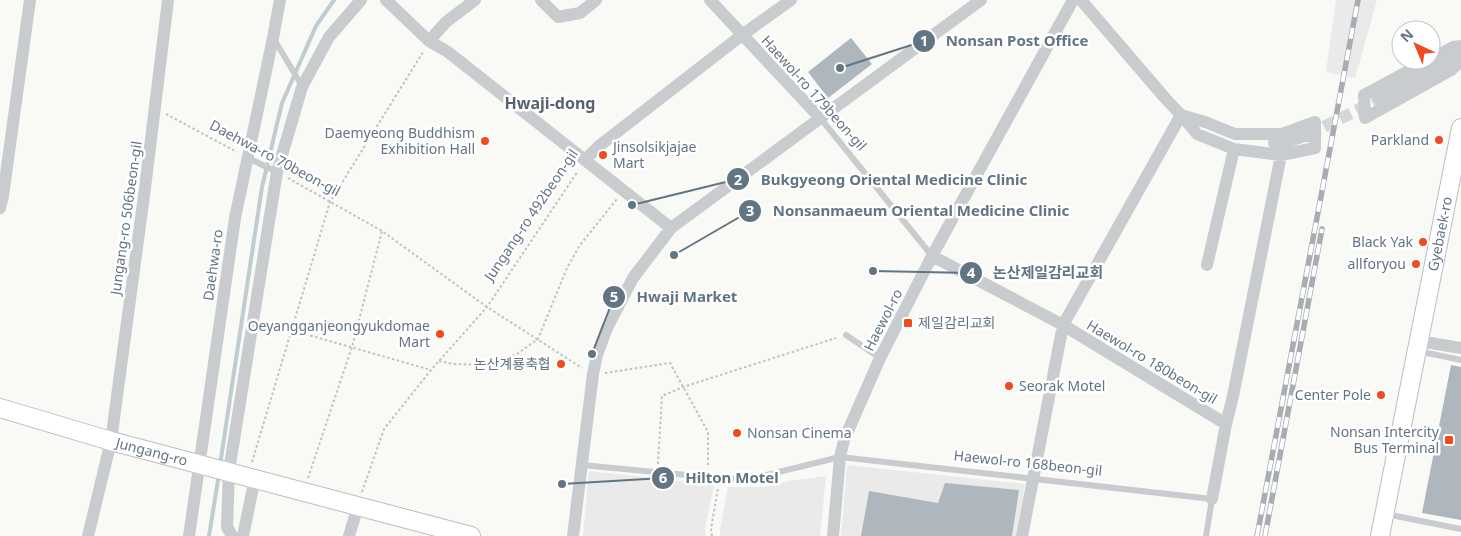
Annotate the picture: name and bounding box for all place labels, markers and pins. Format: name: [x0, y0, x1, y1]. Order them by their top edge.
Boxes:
callout: Nonsan Post Office: [911, 26, 1099, 56]
place label: Daemyeong Buddhism Exhibition Hall: [325, 123, 475, 158]
place label: Parkland: [1371, 130, 1429, 149]
marker: Parkland: [1433, 134, 1445, 146]
marker: Daemyeong Buddhism Exhibition Hall: [479, 135, 491, 147]
place label: Jinsolsikjajae Mart: [611, 137, 697, 172]
marker: Jinsolsikjajae Mart: [597, 149, 609, 161]
callout: Bukgyeong Oriental Medicine Clinic: [726, 164, 1037, 194]
callout: Nonsanmaeum Oriental Medicine Clinic: [738, 196, 1079, 226]
place label: Black Yak: [1352, 232, 1414, 251]
marker: Black Yak: [1417, 236, 1429, 248]
place label: allforyou: [1348, 254, 1406, 273]
callout: 논산제일감리교회: [958, 258, 1114, 288]
marker: allforyou: [1410, 258, 1422, 270]
callout: Hwaji Market: [602, 282, 748, 312]
place label: 제일감리교회: [918, 313, 995, 332]
place label: Oeyangganjeongyukdomae Mart: [248, 316, 430, 351]
marker: 제일감리교회: [902, 317, 914, 329]
marker: Oeyangganjeongyukdomae Mart: [434, 328, 446, 340]
place label: 논산계룡축협: [474, 354, 551, 373]
marker: 논산계룡축협: [555, 358, 567, 370]
place label: Seorak Motel: [1019, 376, 1105, 395]
marker: Seorak Motel: [1003, 380, 1015, 392]
place label: Center Pole: [1295, 385, 1371, 404]
marker: Center Pole: [1375, 389, 1387, 401]
place label: Nonsan Intercity Bus Terminal: [1330, 422, 1440, 457]
place label: Nonsan Cinema: [747, 423, 852, 442]
marker: Nonsan Cinema: [731, 427, 743, 439]
marker: Nonsan Intercity Bus Terminal: [1443, 434, 1455, 446]
callout: Hilton Motel: [650, 463, 789, 493]

